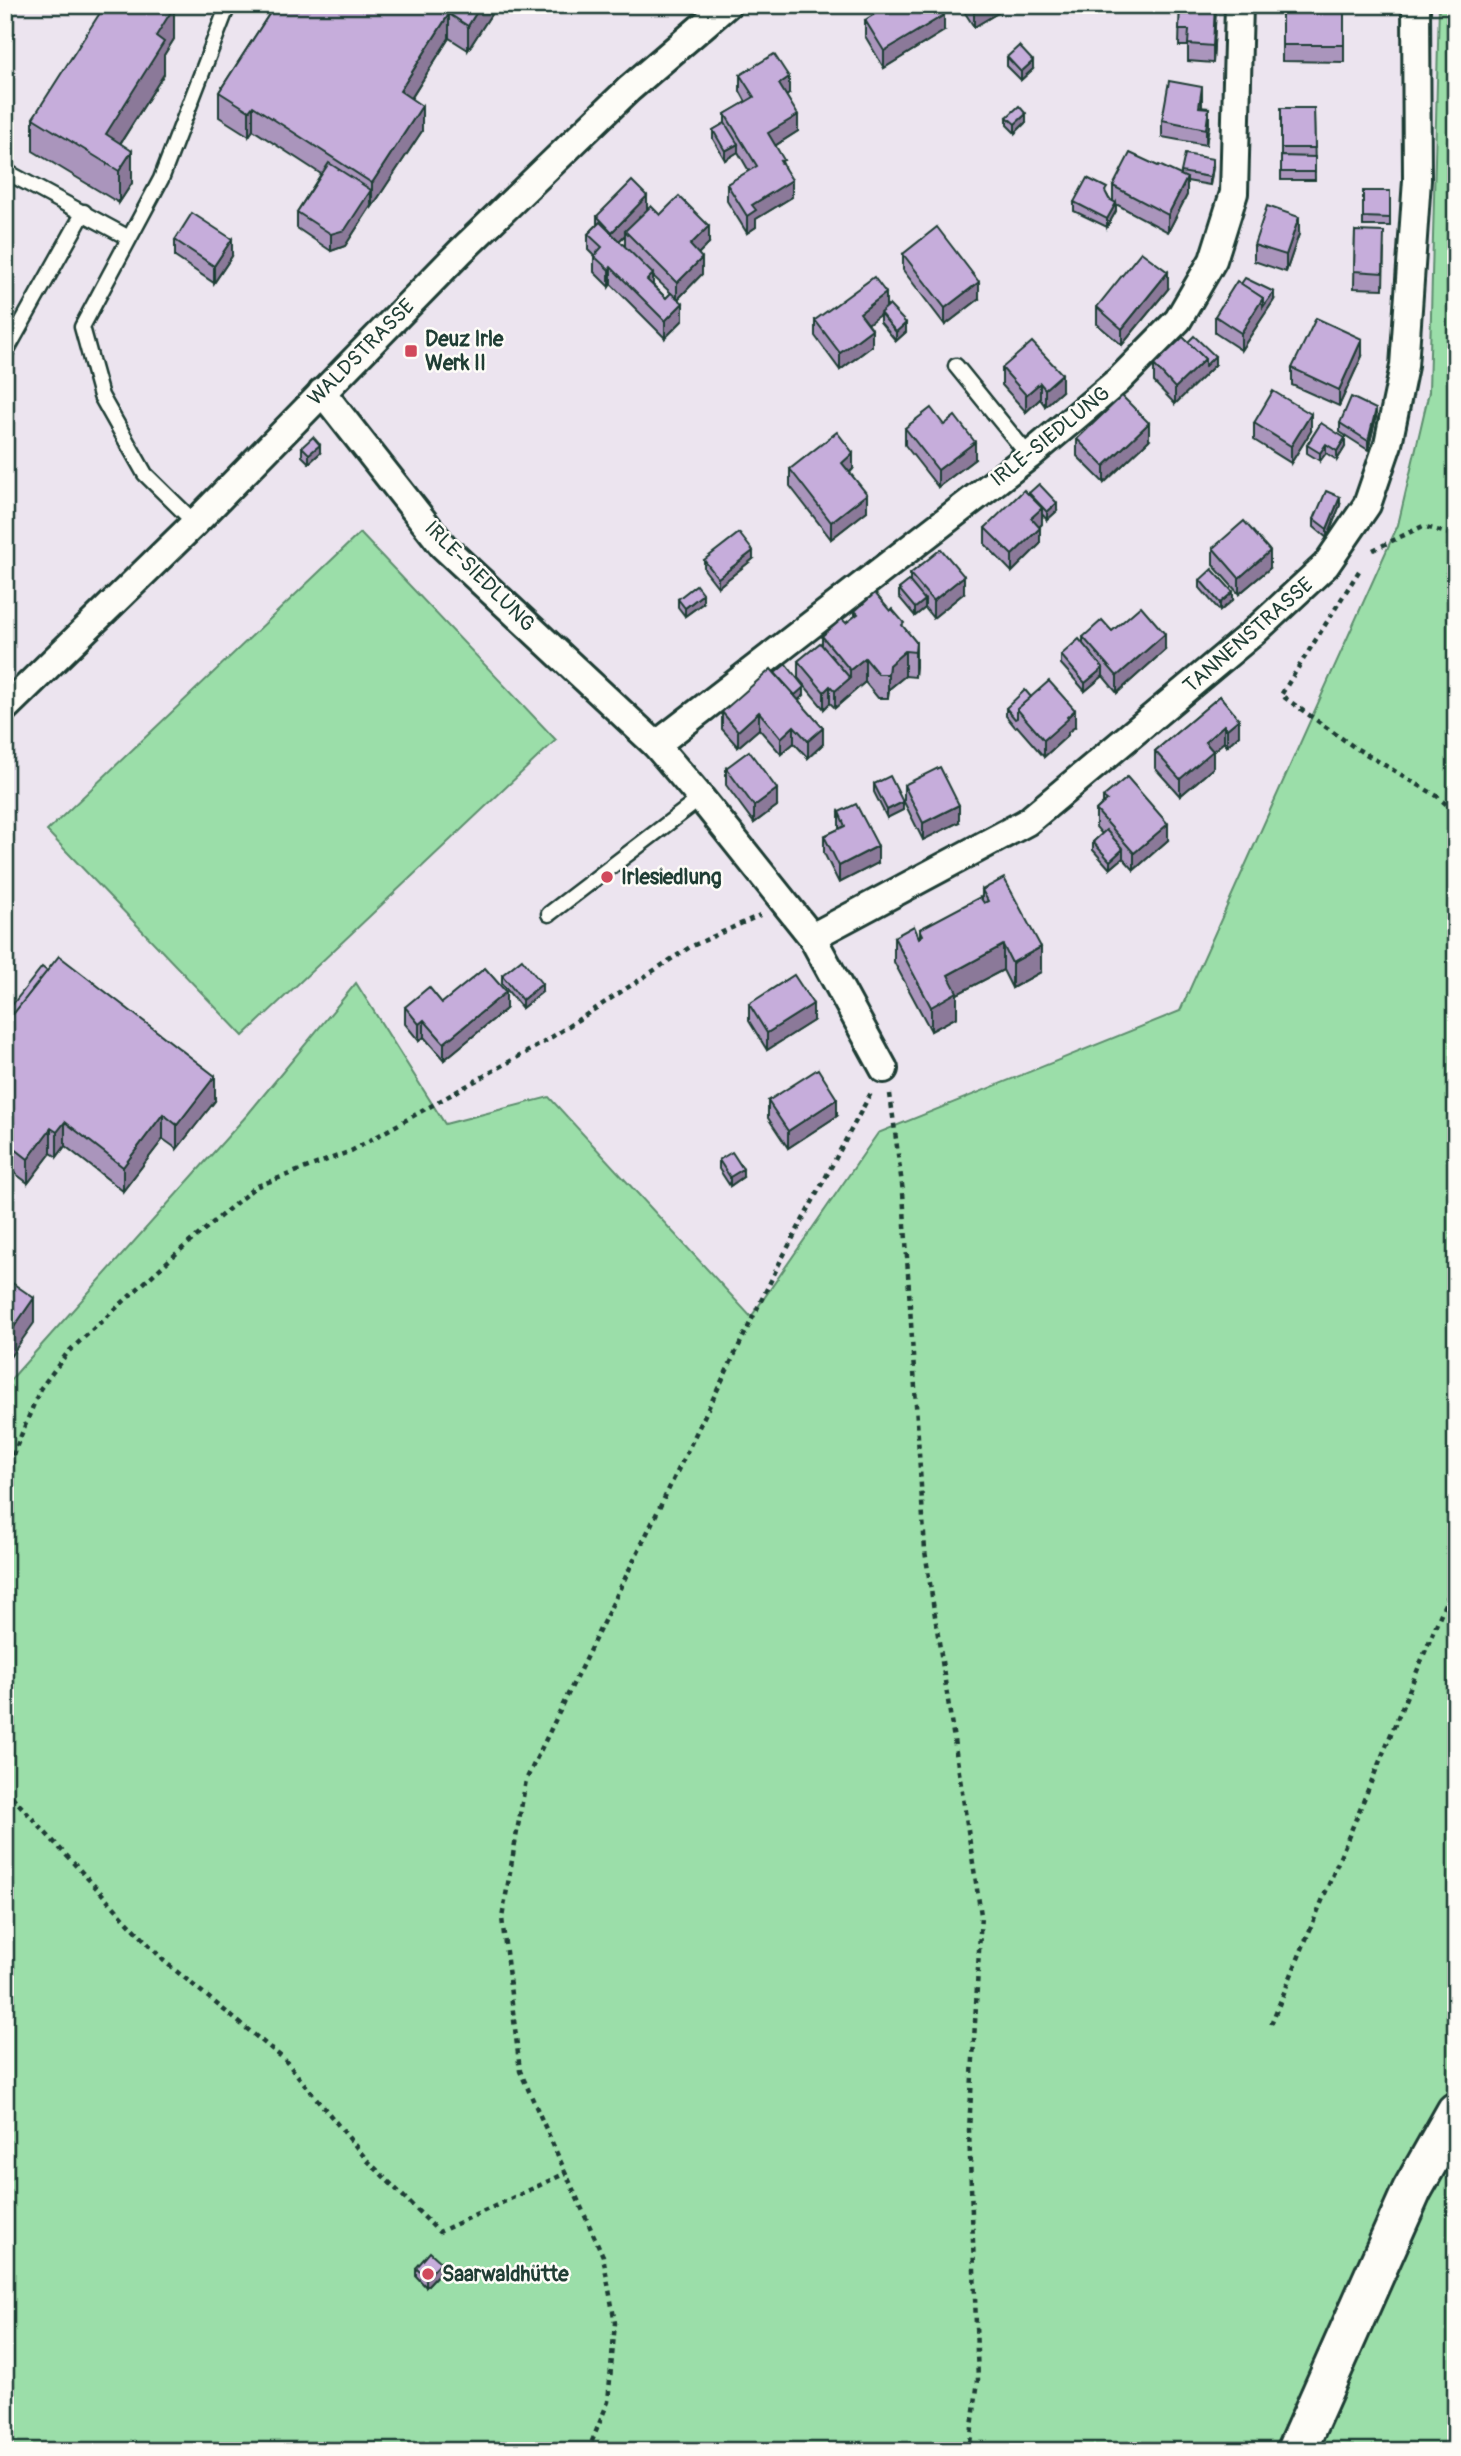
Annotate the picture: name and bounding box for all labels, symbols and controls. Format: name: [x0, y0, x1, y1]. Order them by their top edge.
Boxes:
street label: WALDSTRASSE: [302, 293, 421, 412]
place label: Deuz Irle Werk II: [425, 326, 504, 377]
marker: Deuz Irle Werk II: [403, 343, 419, 359]
street label: IRLE-SIEDLUNG: [985, 380, 1116, 493]
street label: IRLE-SIEDLUNG: [419, 515, 541, 637]
street label: TANNENSTRASSE: [1178, 571, 1319, 699]
place label: Irlesiedlung: [621, 864, 722, 891]
marker: Irlesiedlung: [599, 869, 615, 885]
place label: Saarwaldhütte: [442, 2261, 569, 2288]
marker: Saarwaldhütte: [420, 2266, 436, 2282]

